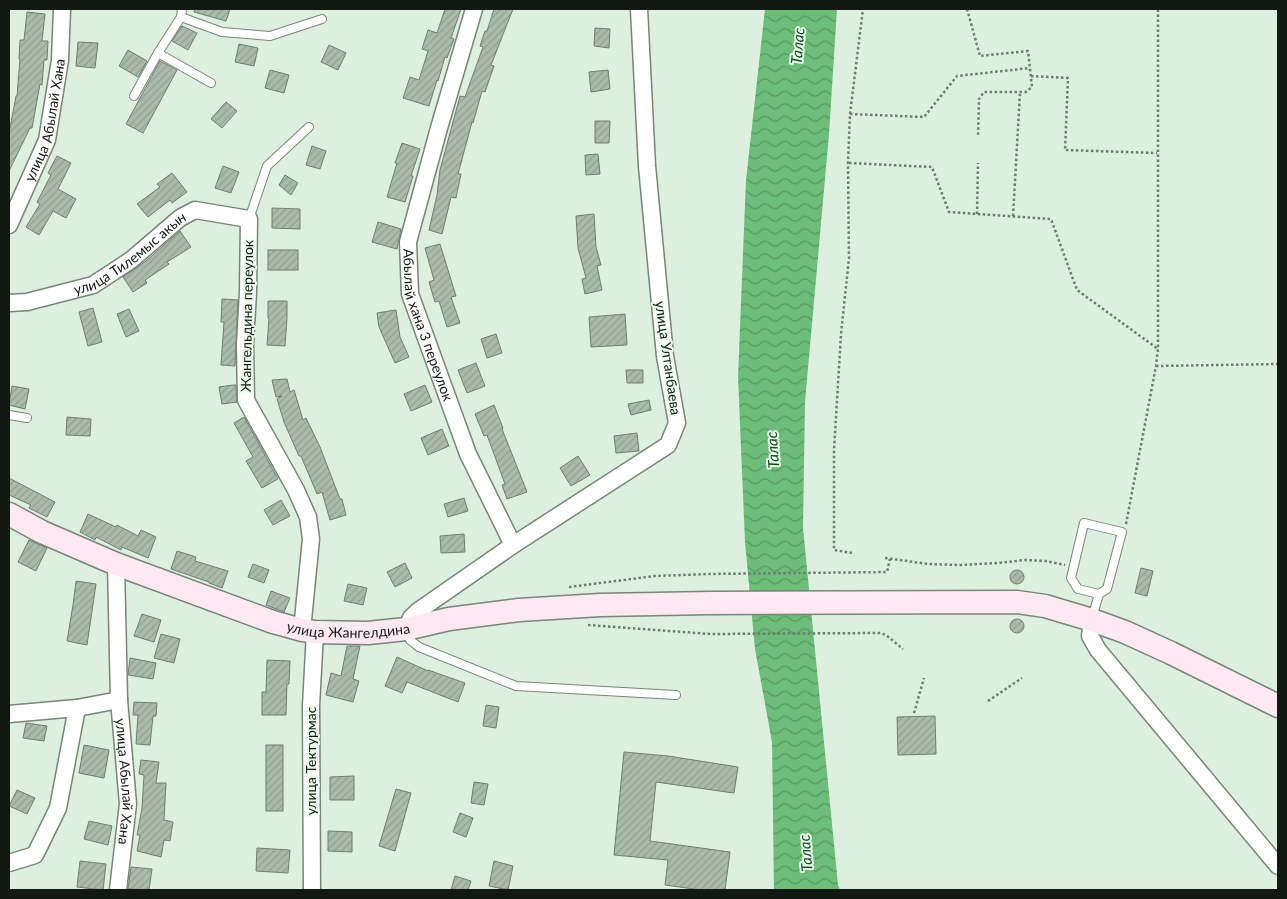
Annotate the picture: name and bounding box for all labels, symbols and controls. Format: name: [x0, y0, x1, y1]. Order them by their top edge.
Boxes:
water label: Талас: [786, 27, 808, 65]
street label: улица Абылай Хана: [21, 57, 68, 184]
street label: улица Тилемыс акын: [72, 208, 188, 298]
street label: Жангельдина переулок: [237, 239, 256, 392]
street label: Абылай хана 3 переулок: [400, 248, 457, 404]
street label: улица Ултанбаева: [652, 300, 685, 416]
water label: Талас: [762, 431, 782, 469]
street label: улица Жангелдина: [285, 617, 412, 641]
street label: улица Тектурмас: [302, 706, 319, 815]
street label: улица Абылай Хана: [113, 718, 137, 846]
water label: Талас: [794, 834, 816, 872]

